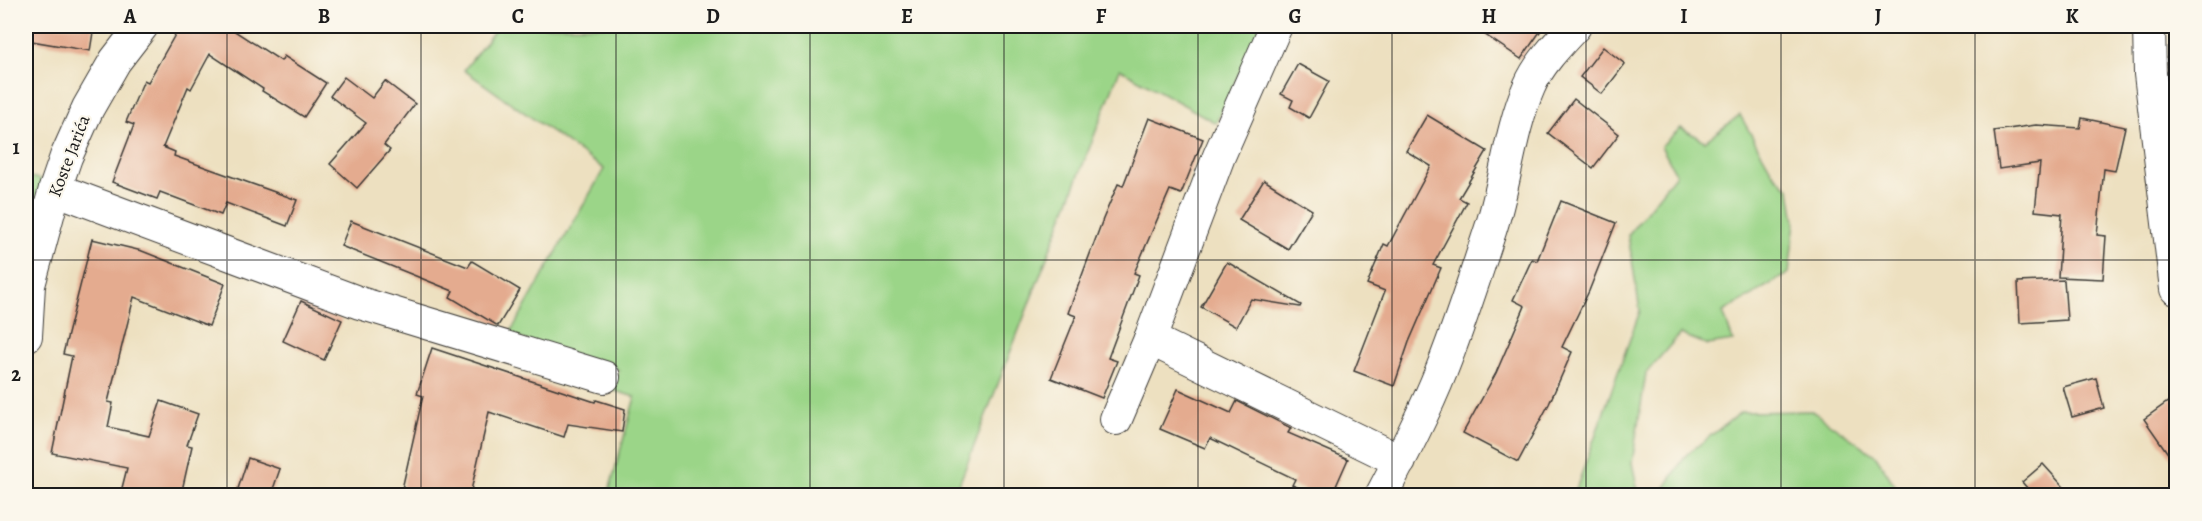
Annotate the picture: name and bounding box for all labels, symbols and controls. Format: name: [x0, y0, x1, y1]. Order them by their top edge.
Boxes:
text: A: [123, 3, 137, 30]
text: B: [318, 3, 330, 30]
text: C: [512, 3, 524, 30]
text: D: [706, 3, 720, 30]
text: E: [901, 3, 913, 30]
text: F: [1096, 3, 1107, 30]
text: G: [1288, 3, 1302, 30]
text: H: [1482, 3, 1497, 30]
text: I: [1680, 3, 1688, 30]
text: J: [1875, 3, 1882, 30]
text: K: [2065, 3, 2079, 30]
street label: Koste Jarića: [42, 111, 96, 200]
text: 1: [12, 134, 20, 161]
text: 2: [11, 361, 21, 388]

